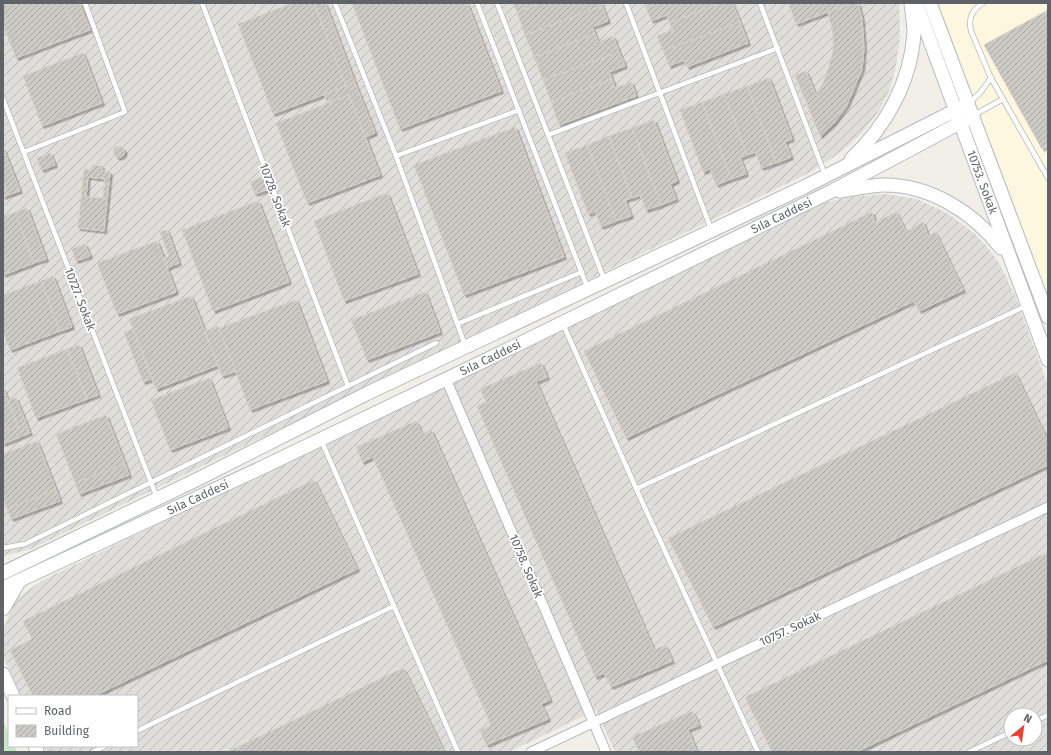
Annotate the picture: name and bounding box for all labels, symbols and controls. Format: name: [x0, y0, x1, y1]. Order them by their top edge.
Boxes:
street label: 10753. Sokak: [964, 148, 1001, 217]
street label: 10728. Sokak: [256, 161, 294, 230]
street label: Sıla Caddesi: [749, 195, 814, 236]
street label: 10727. Sokak: [62, 266, 99, 333]
street label: Sıla Caddesi: [458, 337, 523, 378]
street label: Sıla Caddesi: [165, 477, 231, 518]
street label: 10758. Sokak: [506, 532, 546, 601]
street label: 10757. Sokak: [757, 608, 824, 649]
legend: [8, 695, 138, 747]
text: Road: [44, 704, 72, 718]
north arrow: [1003, 707, 1043, 747]
text: N: [1021, 711, 1034, 726]
text: Building: [44, 724, 90, 738]

